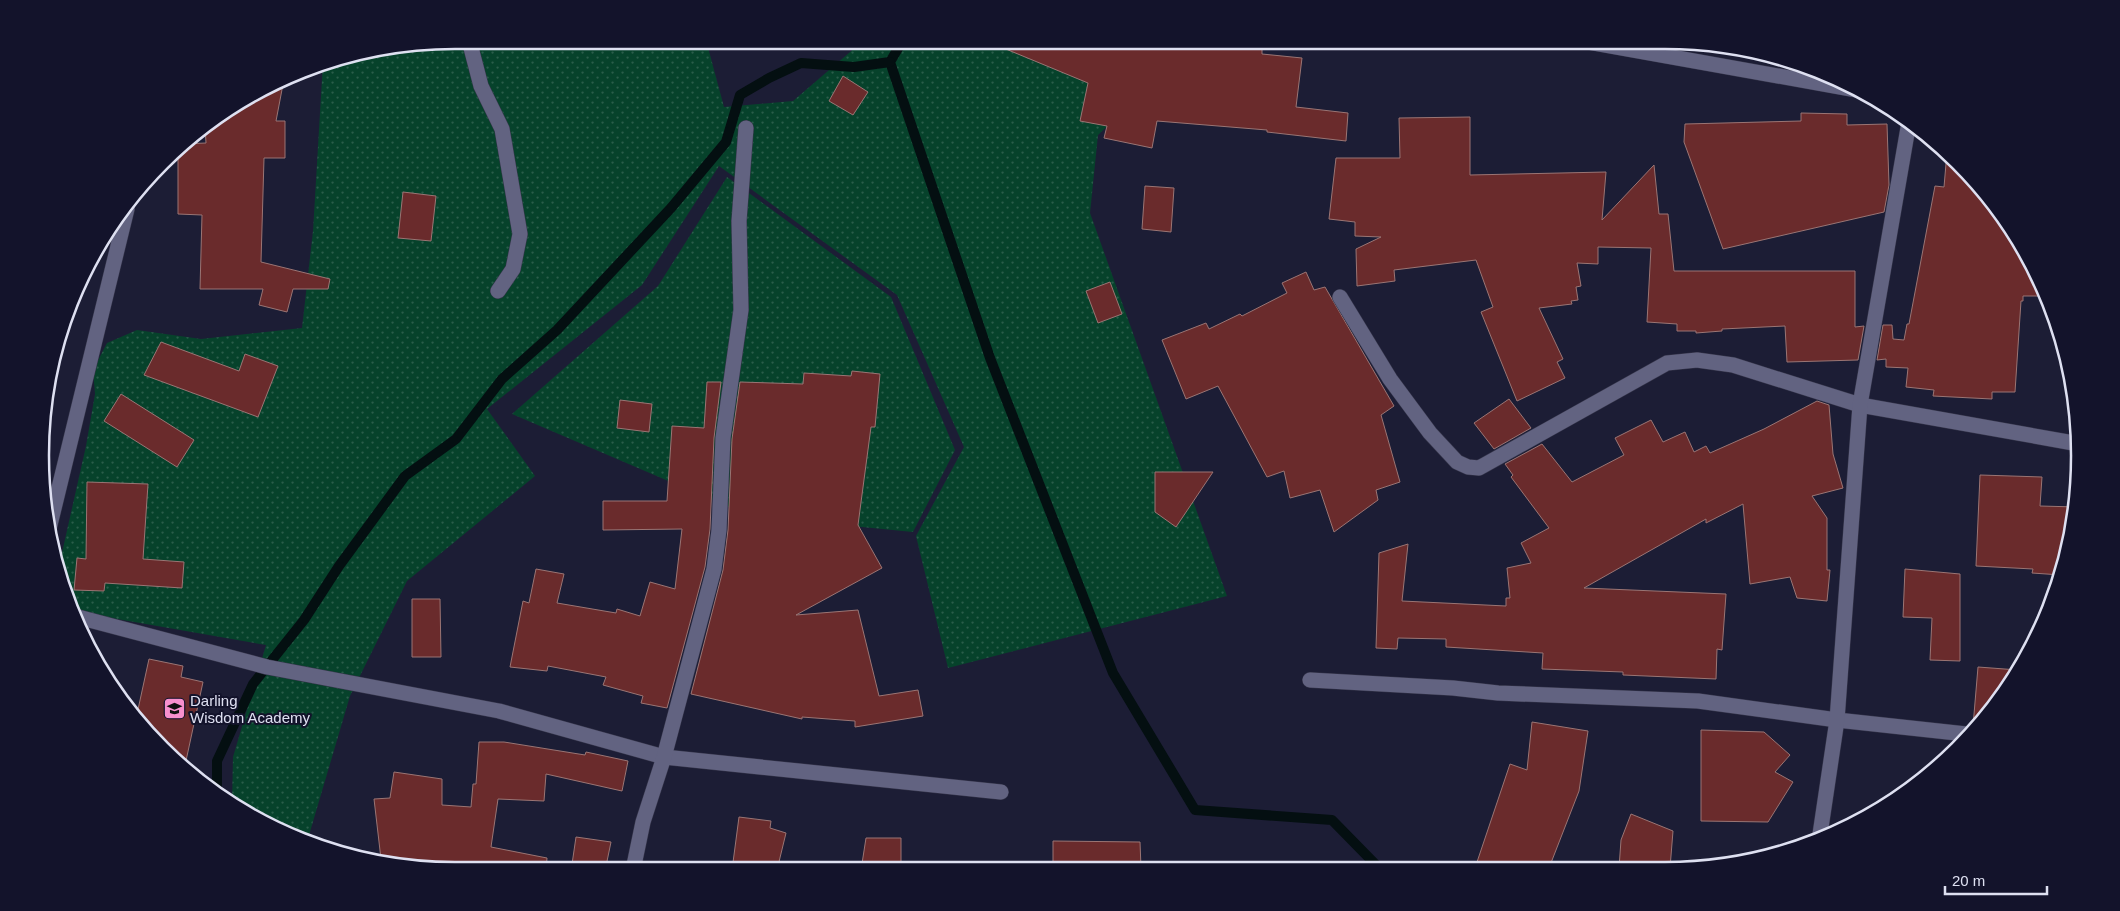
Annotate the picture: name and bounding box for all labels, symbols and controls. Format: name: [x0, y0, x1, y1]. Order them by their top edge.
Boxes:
place label: Darling Wisdom Academy: [190, 692, 311, 726]
school or university icon: Darling Wisdom Academy: [162, 697, 186, 721]
scale bar: [1945, 864, 2048, 896]
text: 20 m: [1952, 872, 1985, 889]

